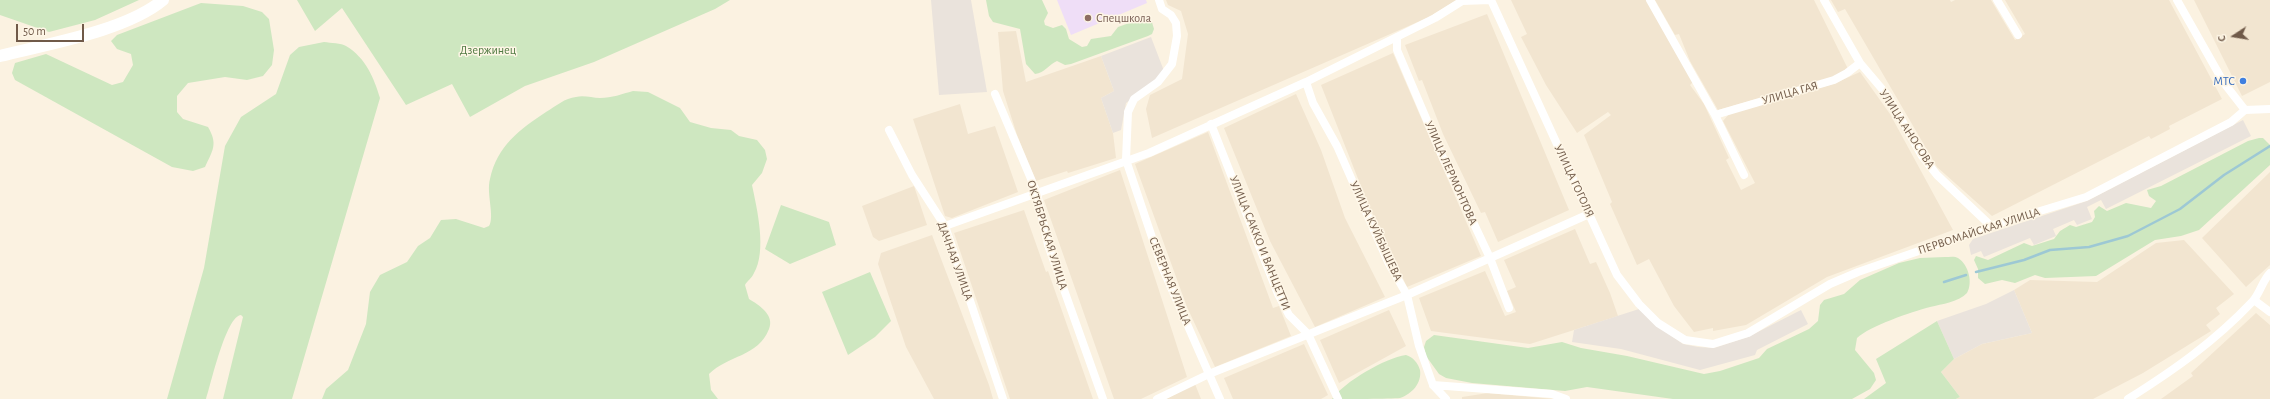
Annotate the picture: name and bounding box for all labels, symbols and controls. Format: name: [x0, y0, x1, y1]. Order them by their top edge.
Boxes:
place label: Спецшкола: [1096, 11, 1151, 25]
marker: Спецшкола: [1083, 13, 1093, 23]
scale bar: [18, 16, 86, 42]
north arrow: [2214, 16, 2254, 56]
text: 50 m: [23, 25, 46, 37]
text: С: [2216, 34, 2228, 43]
park label: Дзержинец: [460, 43, 516, 57]
place label: МТС: [2213, 74, 2235, 88]
marker: МТС: [2238, 76, 2248, 86]
street label: УЛИЦА ГАЯ: [1760, 78, 1820, 108]
street label: УЛИЦА АНОСОВА: [1876, 87, 1938, 171]
street label: УЛИЦА ЛЕРМОНТОВА: [1422, 119, 1480, 227]
street label: УЛИЦА ГОГОЛЯ: [1551, 142, 1597, 220]
street label: УЛИЦА САККО И ВАНЦЕТТИ: [1226, 173, 1294, 313]
street label: ОКТЯБРЬСКАЯ УЛИЦА: [1023, 178, 1071, 292]
street label: УЛИЦА КУЙБЫШЕВА: [1346, 179, 1406, 283]
street label: ПЕРВОМАЙСКАЯ УЛИЦА: [1916, 204, 2042, 258]
street label: ДАЧНАЯ УЛИЦА: [934, 219, 976, 303]
street label: СЕВЕРНАЯ УЛИЦА: [1146, 235, 1194, 327]

